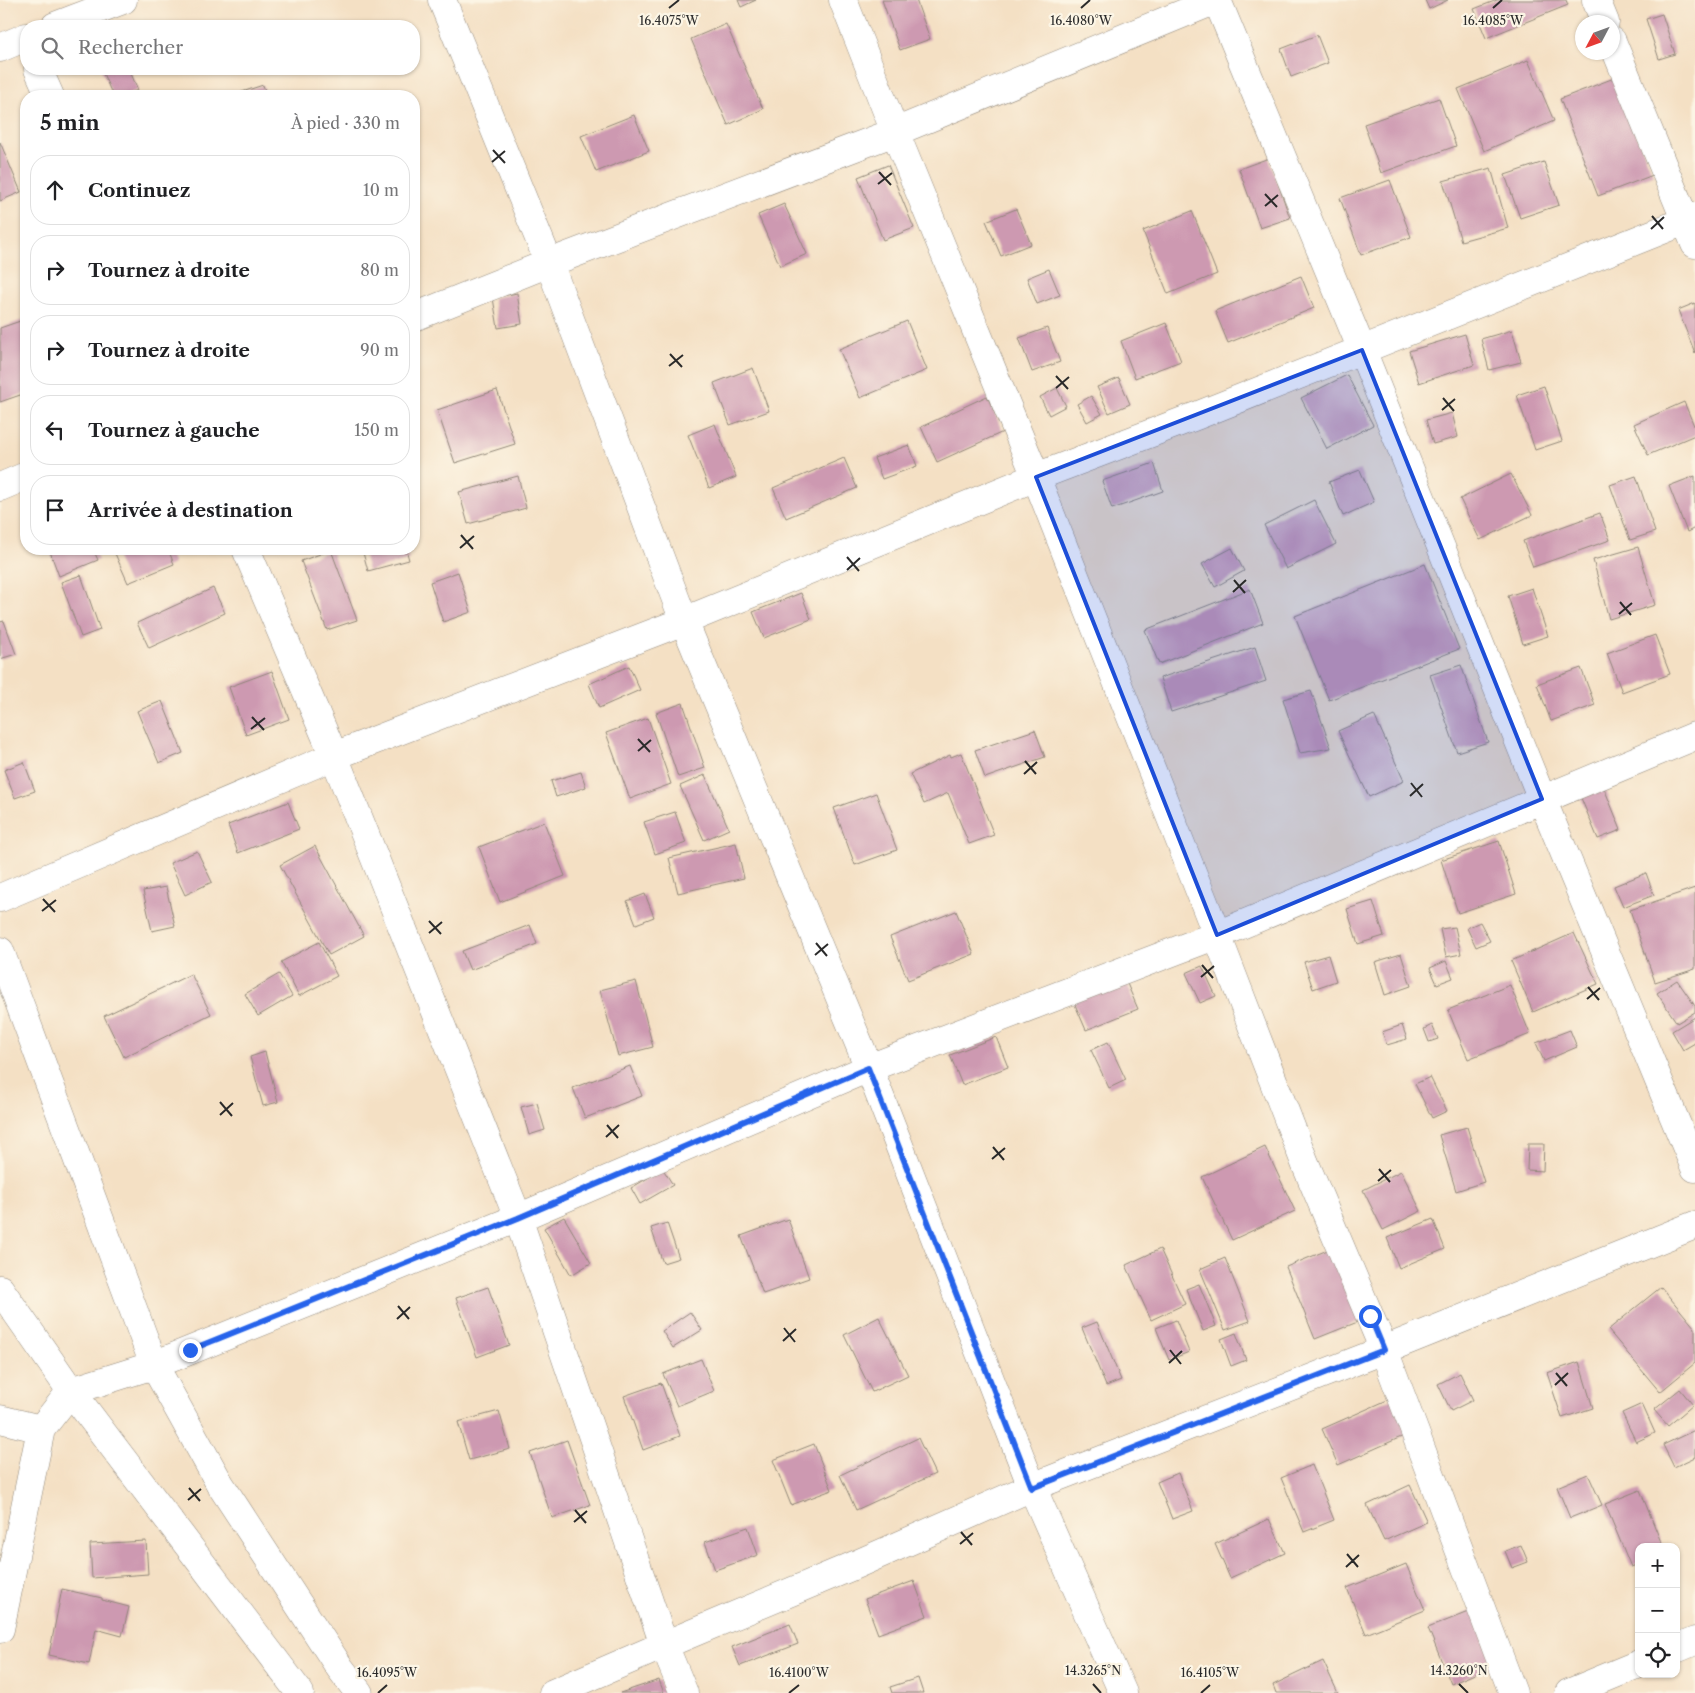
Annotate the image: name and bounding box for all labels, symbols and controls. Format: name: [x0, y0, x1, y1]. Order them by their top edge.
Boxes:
text: 16.4075°W: [639, 13, 700, 28]
text: 16.4080°W: [1050, 13, 1113, 28]
text: 16.4085°W: [1463, 13, 1524, 28]
north arrow: [1575, 15, 1620, 60]
search box: [20, 20, 420, 75]
icon: search: [38, 34, 66, 62]
text: Rechercher: [78, 36, 183, 59]
text: 5 min: [40, 110, 100, 135]
text: À pied · 330 m: [291, 113, 400, 133]
icon: ahead: [41, 176, 69, 204]
text: Continuez: [88, 179, 190, 202]
text: 10 m: [363, 180, 399, 200]
icon: right: [41, 256, 69, 284]
text: Tournez à droite: [88, 259, 250, 282]
text: 80 m: [360, 260, 399, 280]
icon: right: [41, 336, 69, 364]
text: Tournez à droite: [88, 339, 250, 362]
text: 90 m: [360, 340, 399, 360]
icon: left: [41, 416, 69, 444]
text: Tournez à gauche: [88, 419, 260, 442]
text: 150 m: [354, 420, 399, 440]
icon: arrive: [41, 496, 69, 524]
text: Arrivée à destination: [88, 499, 293, 522]
route start: [1359, 1305, 1382, 1328]
route end: [179, 1339, 202, 1362]
map controls: [1635, 1543, 1680, 1678]
button: +: [1635, 1543, 1680, 1588]
button: −: [1635, 1588, 1680, 1633]
button: locate: [1635, 1633, 1680, 1678]
text: 14.3265°N: [1065, 1663, 1121, 1678]
text: 14.3260°N: [1430, 1663, 1488, 1678]
text: 16.4095°W: [357, 1665, 418, 1680]
text: 16.4100°W: [769, 1665, 830, 1680]
text: 16.4105°W: [1181, 1665, 1240, 1680]

